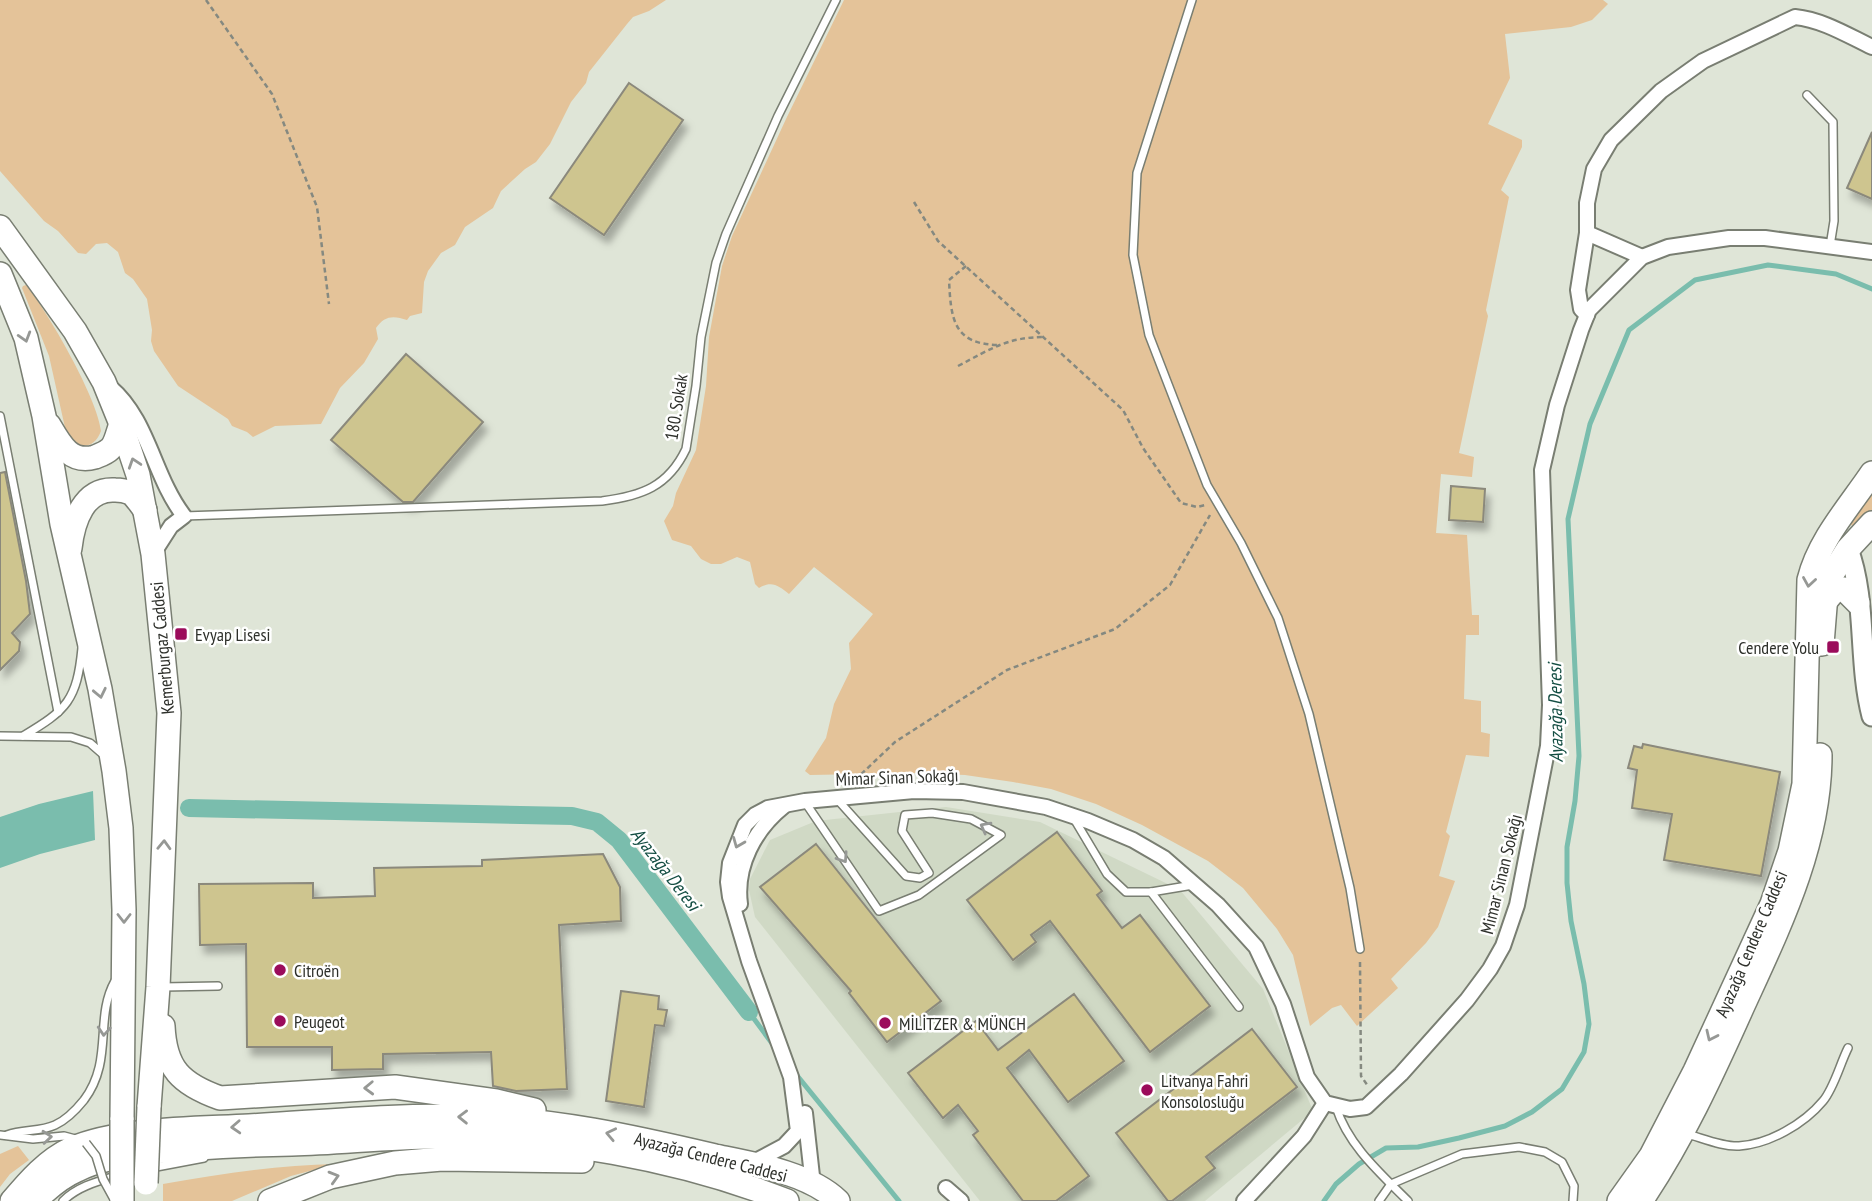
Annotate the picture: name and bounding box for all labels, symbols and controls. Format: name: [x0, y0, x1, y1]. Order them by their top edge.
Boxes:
one-way arrow: [17, 331, 32, 343]
street label: 180. Sokak: [659, 372, 693, 442]
one-way arrow: [128, 458, 142, 470]
one-way arrow: [1802, 576, 1817, 588]
street label: Kemerburgaz Caddesi: [145, 581, 179, 715]
place label: Evyap Lisesi: [195, 623, 270, 646]
marker: Evyap Lisesi: [173, 626, 189, 642]
place label: Cendere Yolu: [1738, 636, 1819, 659]
marker: Cendere Yolu: [1825, 639, 1841, 655]
water label: Ayazağa Deresi: [1542, 661, 1568, 763]
one-way arrow: [92, 687, 107, 699]
street label: Mimar Sinan Sokağı: [835, 763, 959, 791]
street label: Mimar Sinan Sokağı: [1475, 812, 1527, 936]
one-way arrow: [980, 821, 993, 835]
water label: Ayazağa Deresi: [626, 823, 708, 918]
one-way arrow: [732, 836, 746, 848]
one-way arrow: [157, 840, 172, 851]
one-way arrow: [835, 850, 847, 863]
street label: Ayazağa Cendere Caddesi: [1710, 867, 1792, 1021]
one-way arrow: [116, 914, 132, 924]
place label: Citroën: [294, 959, 339, 982]
marker: Citroën: [272, 962, 288, 978]
place label: Peugeot: [294, 1010, 345, 1033]
place label: MİLİTZER & MÜNCH: [899, 1012, 1026, 1035]
marker: Peugeot: [272, 1013, 288, 1029]
marker: MİLİTZER & MÜNCH: [877, 1015, 893, 1031]
one-way arrow: [97, 1026, 112, 1037]
one-way arrow: [1705, 1029, 1719, 1041]
place label: Litvanya Fahri Konsolosluğu: [1161, 1069, 1248, 1113]
one-way arrow: [364, 1081, 375, 1096]
marker: Litvanya Fahri Konsolosluğu: [1139, 1082, 1155, 1098]
one-way arrow: [457, 1109, 468, 1124]
one-way arrow: [230, 1119, 241, 1134]
one-way arrow: [605, 1127, 617, 1142]
street label: Ayazağa Cendere Caddesi: [632, 1127, 790, 1187]
one-way arrow: [42, 1130, 53, 1145]
one-way arrow: [327, 1170, 339, 1185]

